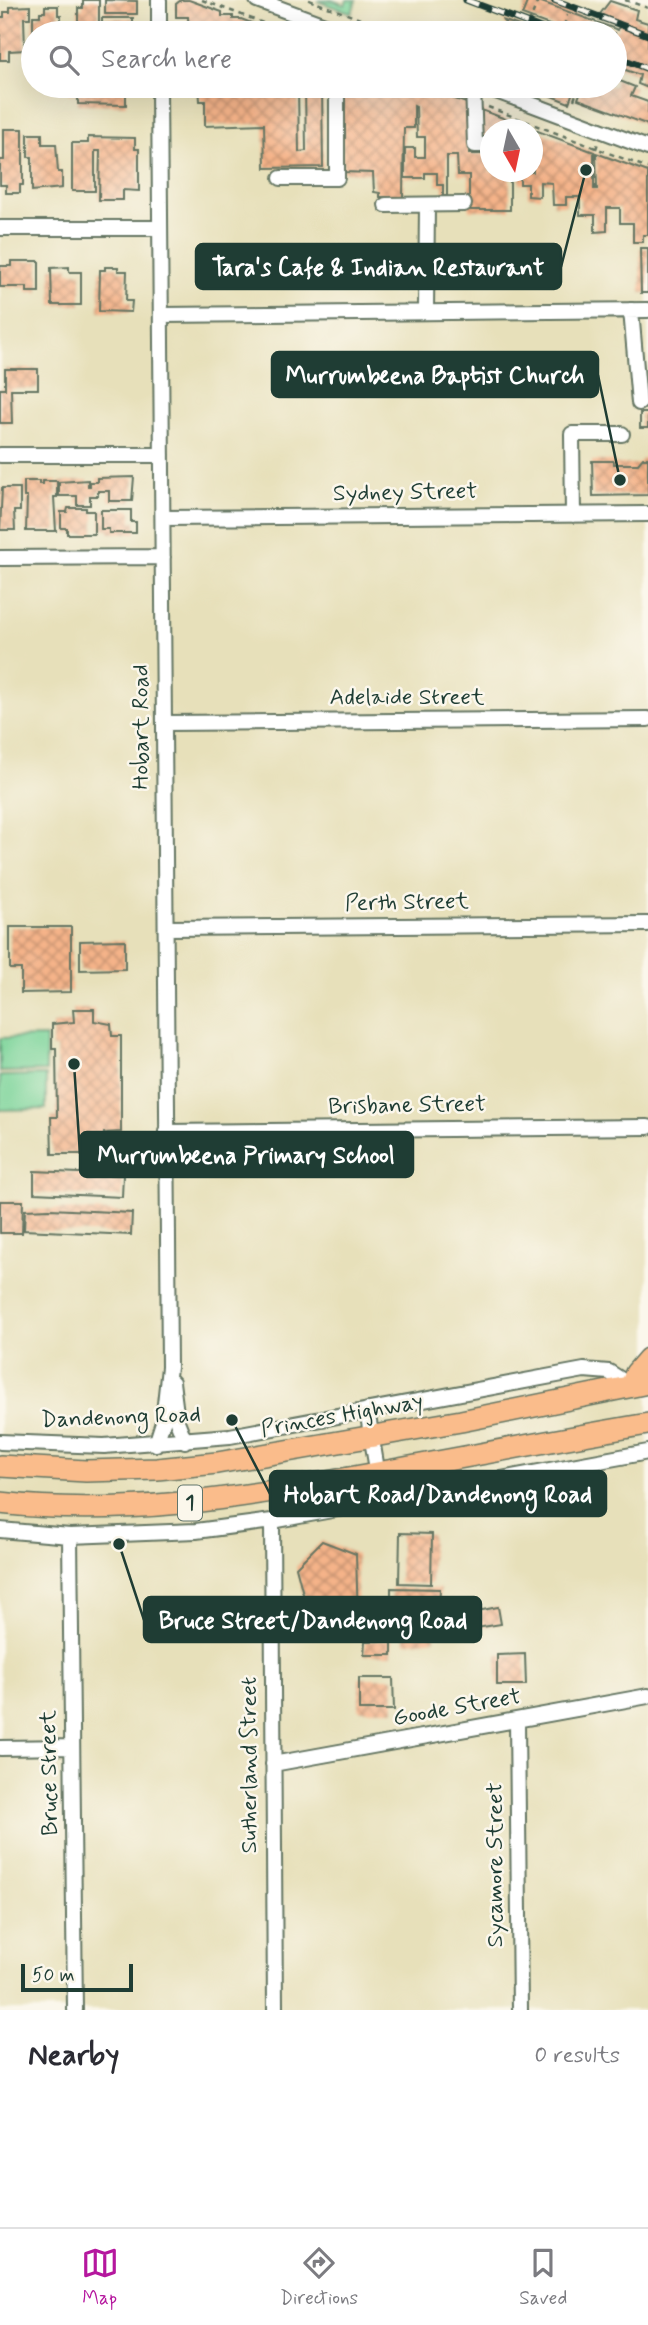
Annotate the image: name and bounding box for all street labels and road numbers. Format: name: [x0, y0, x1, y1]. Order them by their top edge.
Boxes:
street label: Sydney Street: [333, 477, 478, 509]
street label: Hobart Road: [127, 664, 157, 790]
street label: Adelaide Street: [330, 683, 485, 713]
street label: Perth Street: [345, 887, 470, 919]
street label: Brisbane Street: [328, 1090, 486, 1122]
street label: Princes Highway: [258, 1387, 426, 1445]
street label: Dandenong Road: [41, 1400, 201, 1438]
road number: 1: [178, 1486, 202, 1520]
street label: Sutherland Street: [235, 1677, 265, 1853]
street label: Goode Street: [391, 1682, 523, 1734]
street label: Bruce Street: [34, 1709, 66, 1836]
street label: Sycamore Street: [481, 1782, 511, 1948]

